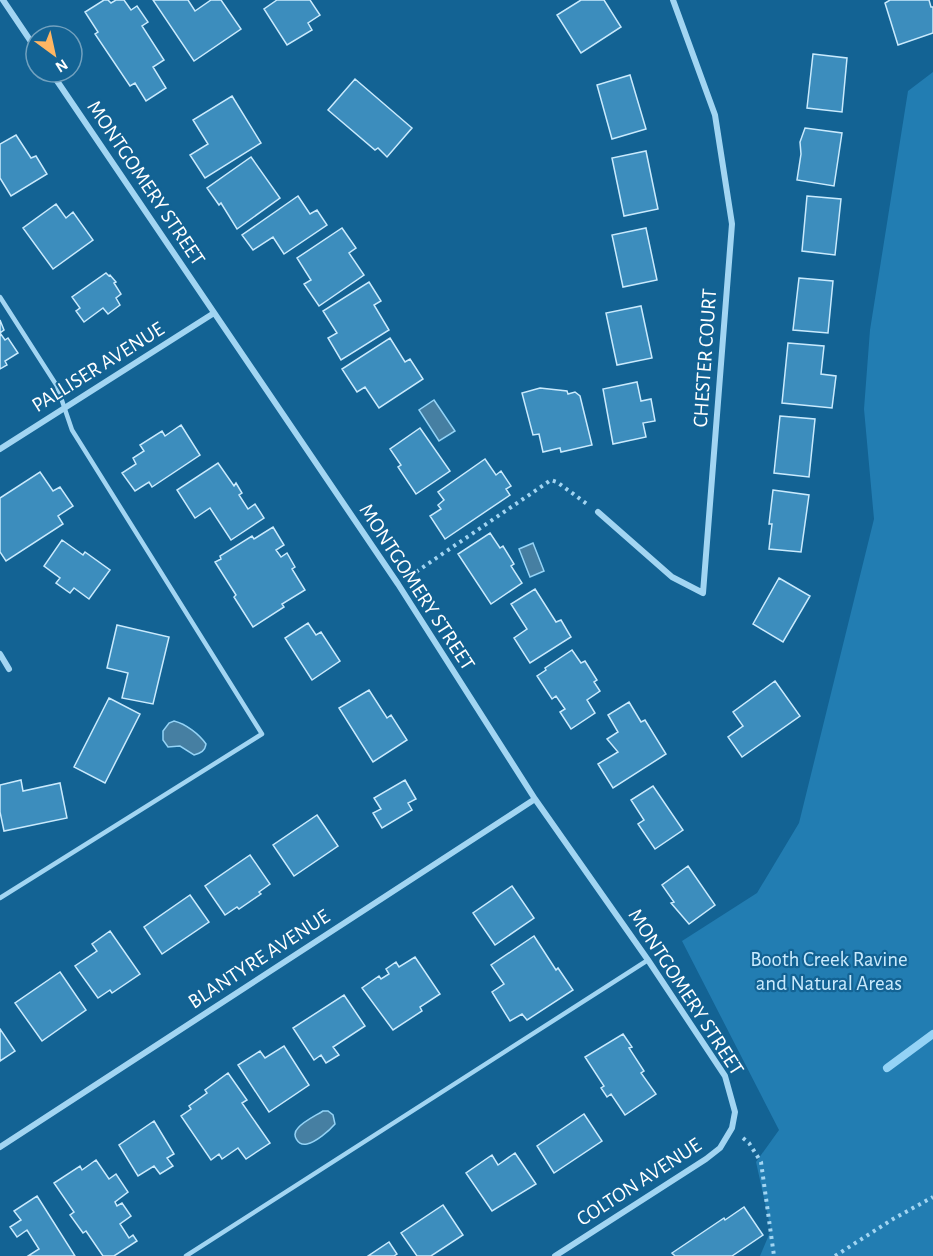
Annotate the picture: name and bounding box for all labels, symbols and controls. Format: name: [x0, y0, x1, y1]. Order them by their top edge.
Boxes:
north arrow: [24, 24, 84, 84]
text: N: [53, 56, 71, 75]
street label: MONTGOMERY STREET: [83, 97, 209, 269]
street label: CHESTER COURT: [690, 288, 720, 428]
street label: PALLISER AVENUE: [28, 318, 168, 416]
street label: MONTGOMERY STREET: [355, 500, 479, 674]
street label: MONTGOMERY STREET: [624, 905, 748, 1079]
street label: BLANTYRE AVENUE: [184, 906, 334, 1012]
park label: Booth Creek Ravine and Natural Areas: [750, 949, 908, 994]
street label: COLTON AVENUE: [573, 1134, 705, 1230]

